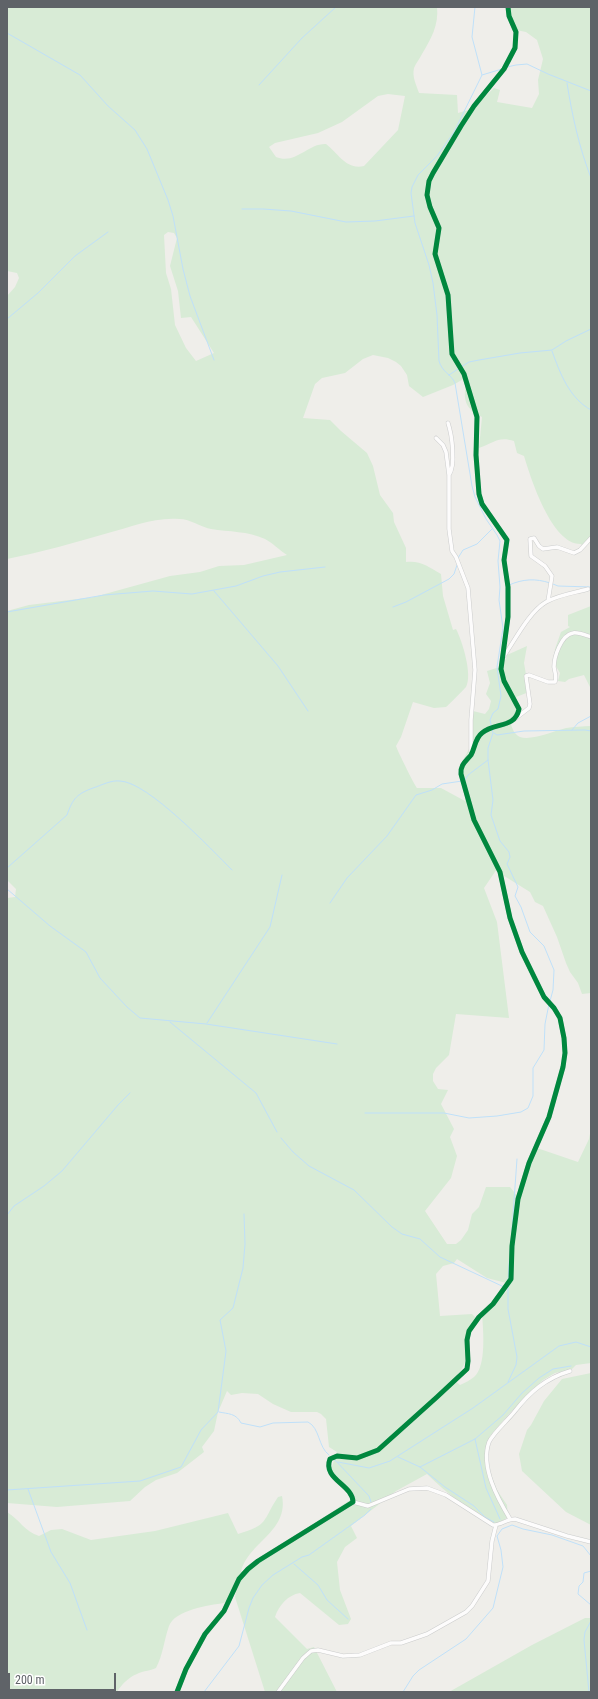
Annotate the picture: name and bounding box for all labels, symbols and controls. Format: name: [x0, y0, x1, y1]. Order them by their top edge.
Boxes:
scale bar: [10, 1665, 118, 1691]
text: 200 m: [15, 1673, 45, 1687]

